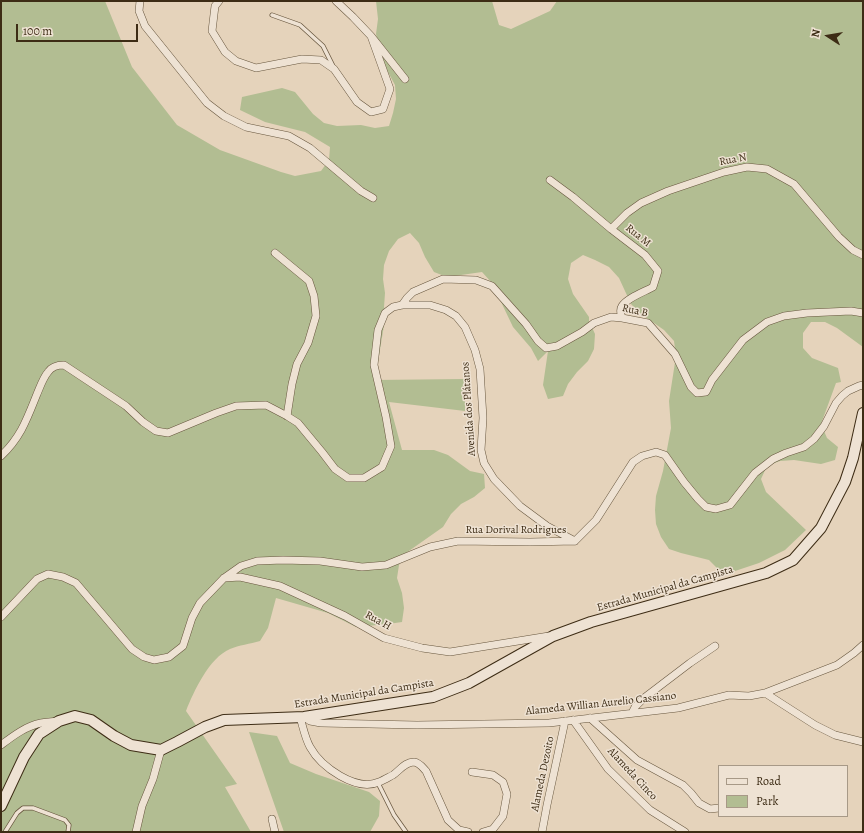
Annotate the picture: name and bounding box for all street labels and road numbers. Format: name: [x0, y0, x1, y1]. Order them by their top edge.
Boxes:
street label: Rua N: [718, 151, 748, 169]
street label: Rua M: [623, 222, 653, 250]
street label: Rua B: [621, 302, 649, 320]
street label: Avenida dos Plátanos: [459, 361, 479, 457]
street label: Rua Dorival Rodrigues: [466, 523, 566, 537]
street label: Estrada Municipal da Campista: [595, 563, 735, 615]
street label: Rua H: [363, 609, 393, 633]
street label: Estrada Municipal da Campista: [293, 676, 435, 712]
street label: Alameda Willian Aurelio Cassiano: [525, 690, 677, 718]
street label: Alameda Dezoito: [529, 735, 557, 813]
street label: Alameda Cinco: [604, 745, 660, 803]

